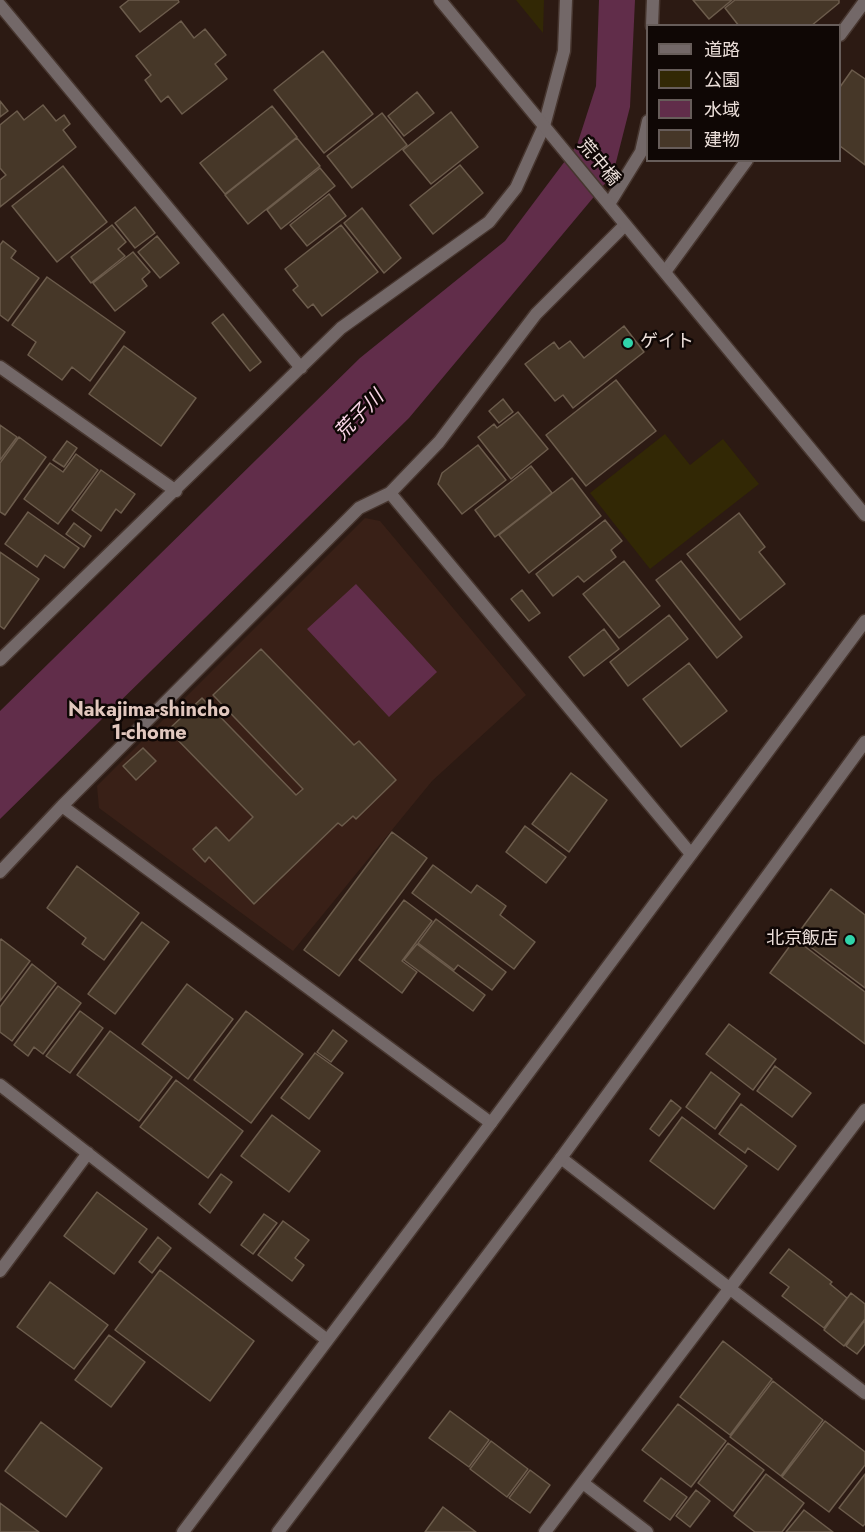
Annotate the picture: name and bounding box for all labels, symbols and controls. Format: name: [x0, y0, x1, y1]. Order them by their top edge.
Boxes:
legend: [646, 24, 841, 162]
text: 道路: [704, 37, 740, 63]
text: 公園: [704, 67, 740, 93]
text: 水域: [704, 97, 740, 123]
text: 建物: [704, 127, 740, 153]
street label: 荒中橋: [572, 135, 624, 191]
place label: ゲイト: [640, 332, 694, 354]
marker: ゲイト: [621, 336, 635, 350]
water label: 荒子川: [331, 386, 389, 446]
district label: Nakajima-shincho 1-chome: [68, 699, 230, 746]
place label: 北京飯店: [766, 929, 838, 951]
marker: 北京飯店: [843, 933, 857, 947]

